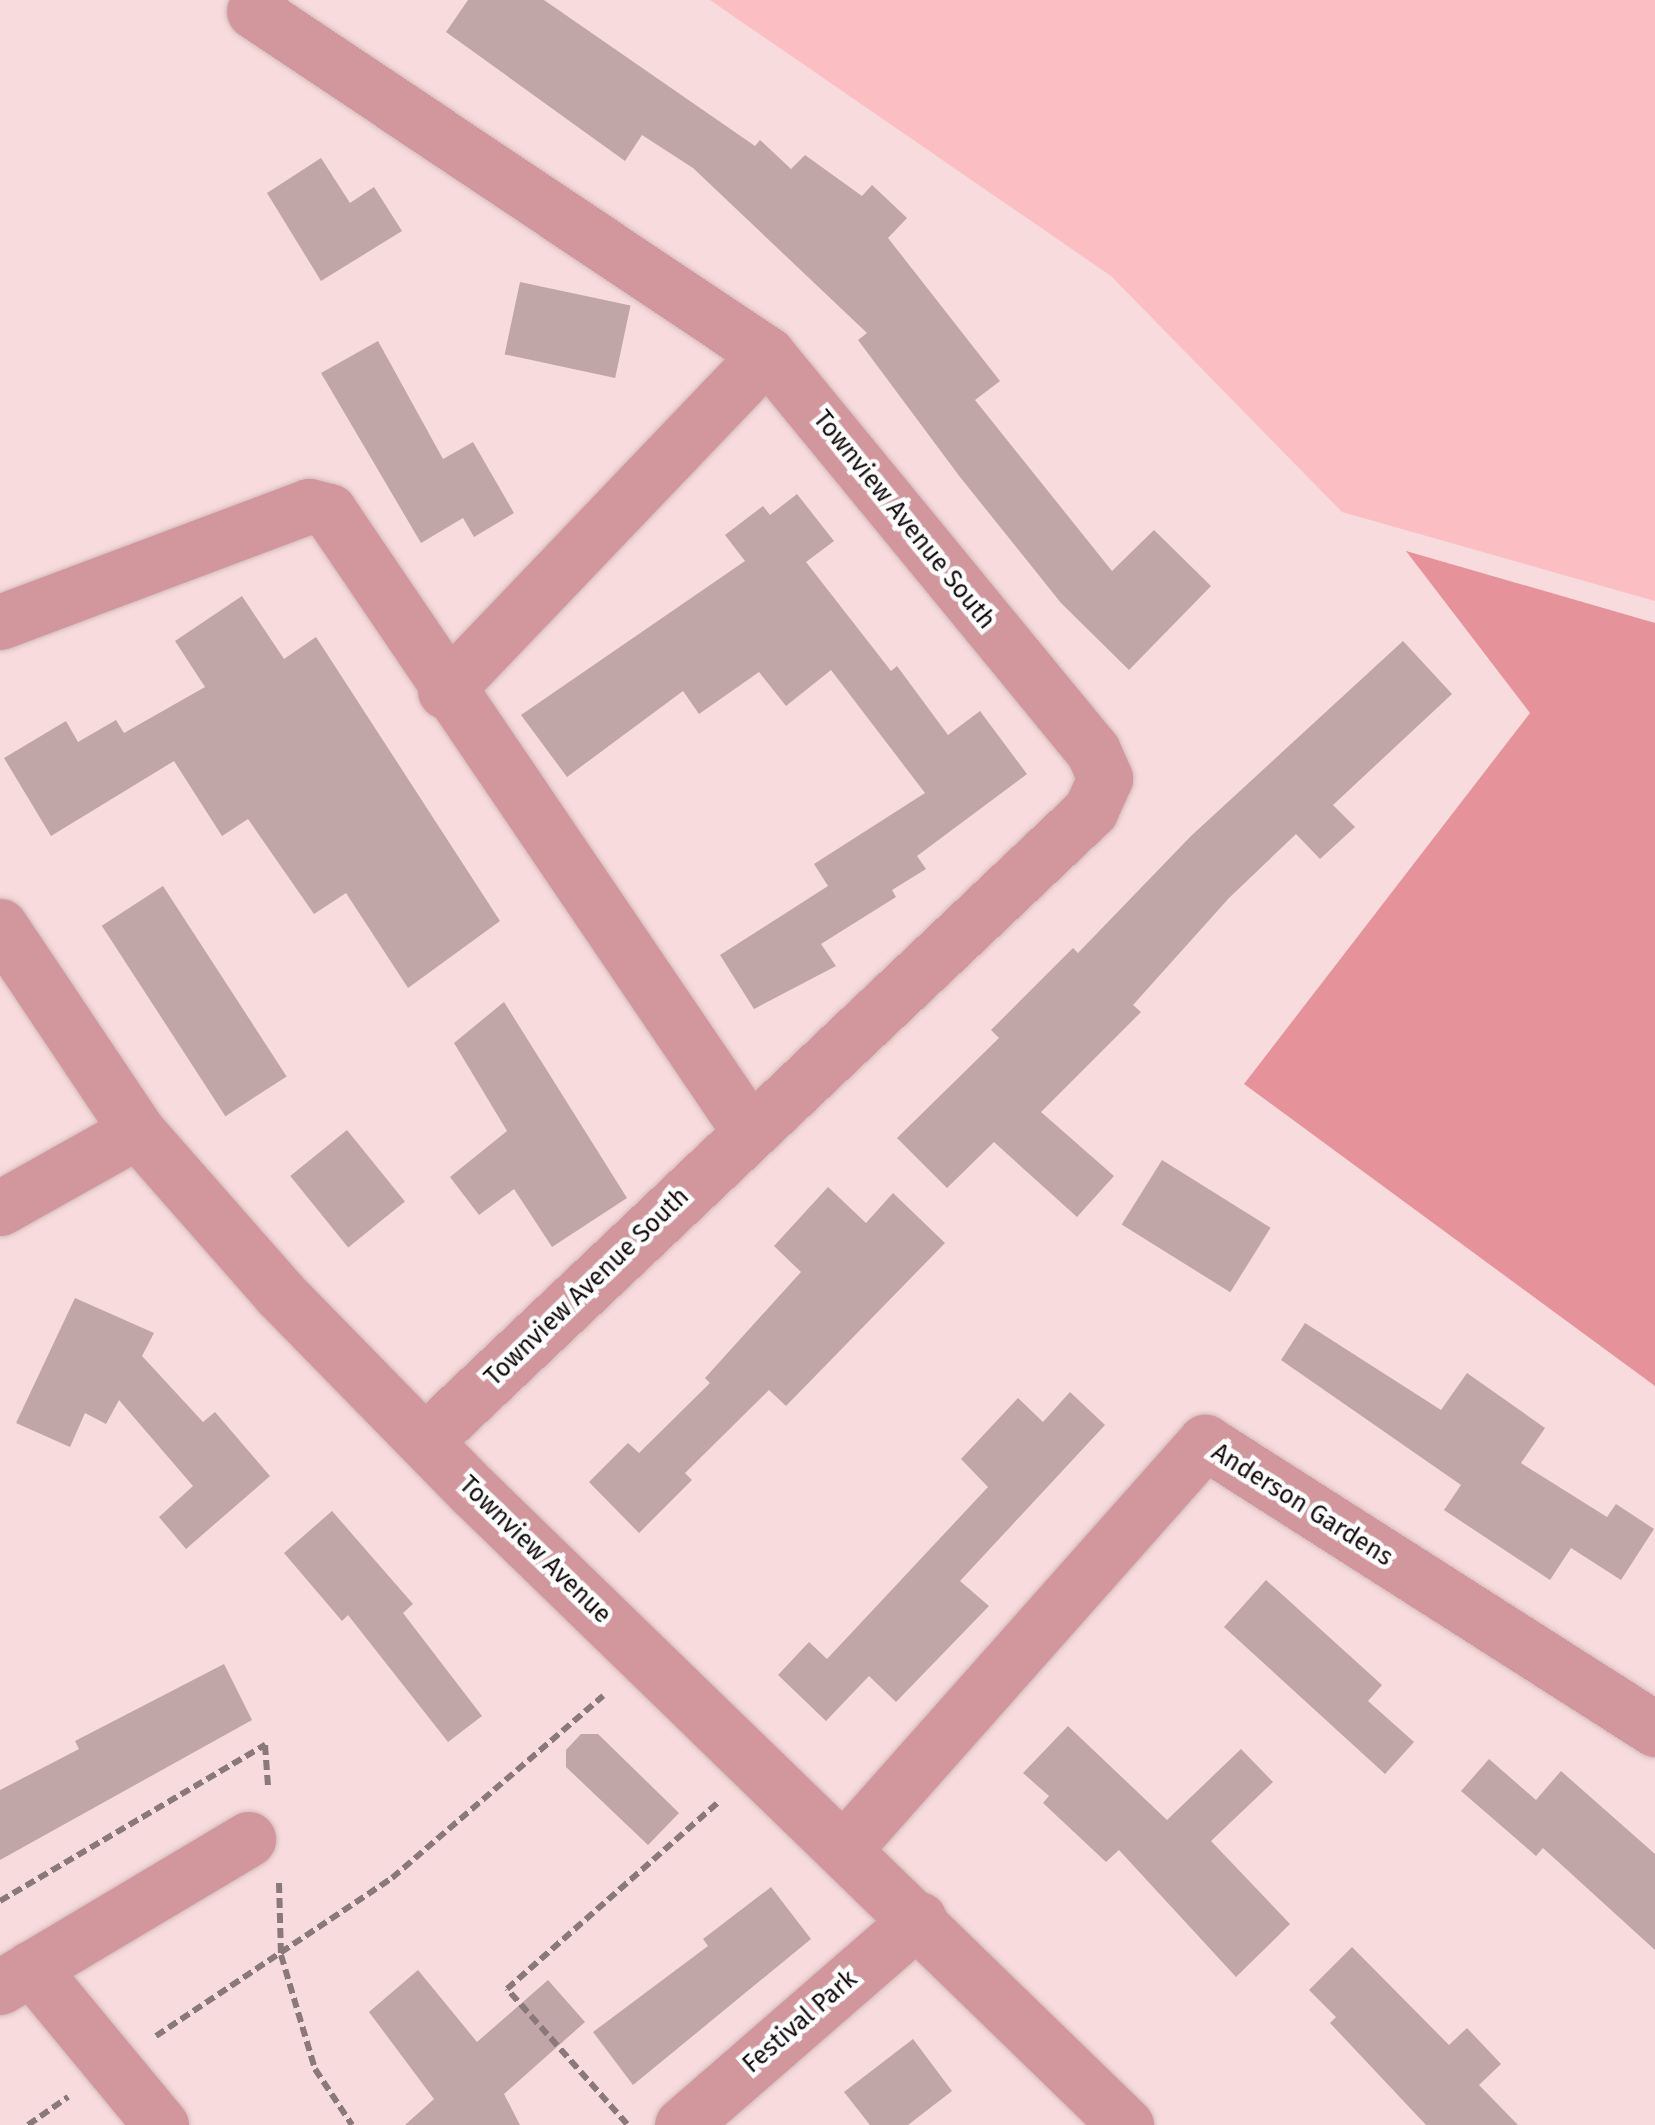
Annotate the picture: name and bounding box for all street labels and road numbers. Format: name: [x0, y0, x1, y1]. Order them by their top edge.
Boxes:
street label: Townview Avenue South: [807, 405, 1001, 635]
street label: Townview Avenue South: [479, 1182, 695, 1392]
street label: Anderson Gardens: [1206, 1437, 1398, 1573]
street label: Townview Avenue: [453, 1470, 617, 1630]
street label: Festival Park: [737, 1964, 863, 2080]

